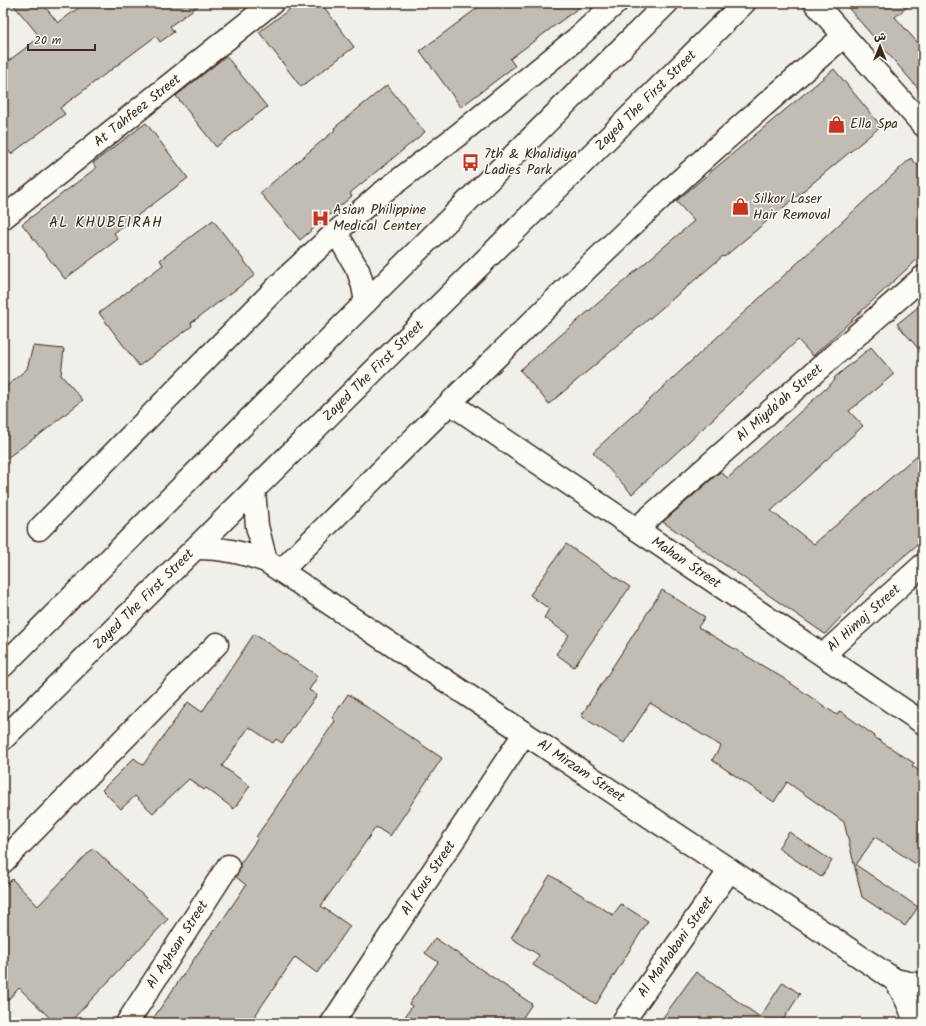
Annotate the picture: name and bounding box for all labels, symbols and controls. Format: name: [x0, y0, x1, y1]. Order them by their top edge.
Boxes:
scale bar: [28, 26, 95, 52]
north arrow: [860, 26, 900, 66]
text: ش: [874, 28, 886, 46]
text: 20 m: [34, 31, 62, 50]
street label: Zayed The First Street: [590, 45, 702, 156]
street label: At Tahfeez Street: [89, 68, 186, 152]
place label: Ella Spa: [850, 113, 898, 135]
shop icon: Ella Spa: [827, 114, 847, 134]
place label: 7th & Khalidiya Ladies Park: [484, 143, 577, 181]
bus stop icon: 7th & Khalidiya Ladies Park: [461, 152, 481, 172]
place label: Silkor Laser Hair Removal: [753, 188, 831, 226]
shop icon: Silkor Laser Hair Removal: [730, 197, 750, 217]
place label: Asian Philippine Medical Center: [333, 199, 427, 237]
hospital icon: Asian Philippine Medical Center: [310, 208, 330, 228]
district label: AL KHUBEIRAH: [49, 211, 163, 235]
street label: Zayed The First Street: [317, 315, 430, 427]
street label: Al Miyda'ah Street: [731, 358, 828, 447]
street label: Mahan Street: [647, 531, 726, 595]
street label: Zayed The First Street: [88, 543, 200, 655]
street label: Al Himaj Street: [822, 579, 906, 657]
street label: Al Mirzam Street: [533, 733, 630, 808]
street label: Al Kous Street: [395, 836, 462, 920]
street label: Al Marhabani Street: [632, 891, 720, 1002]
street label: Al Aghsan Street: [141, 896, 214, 993]

